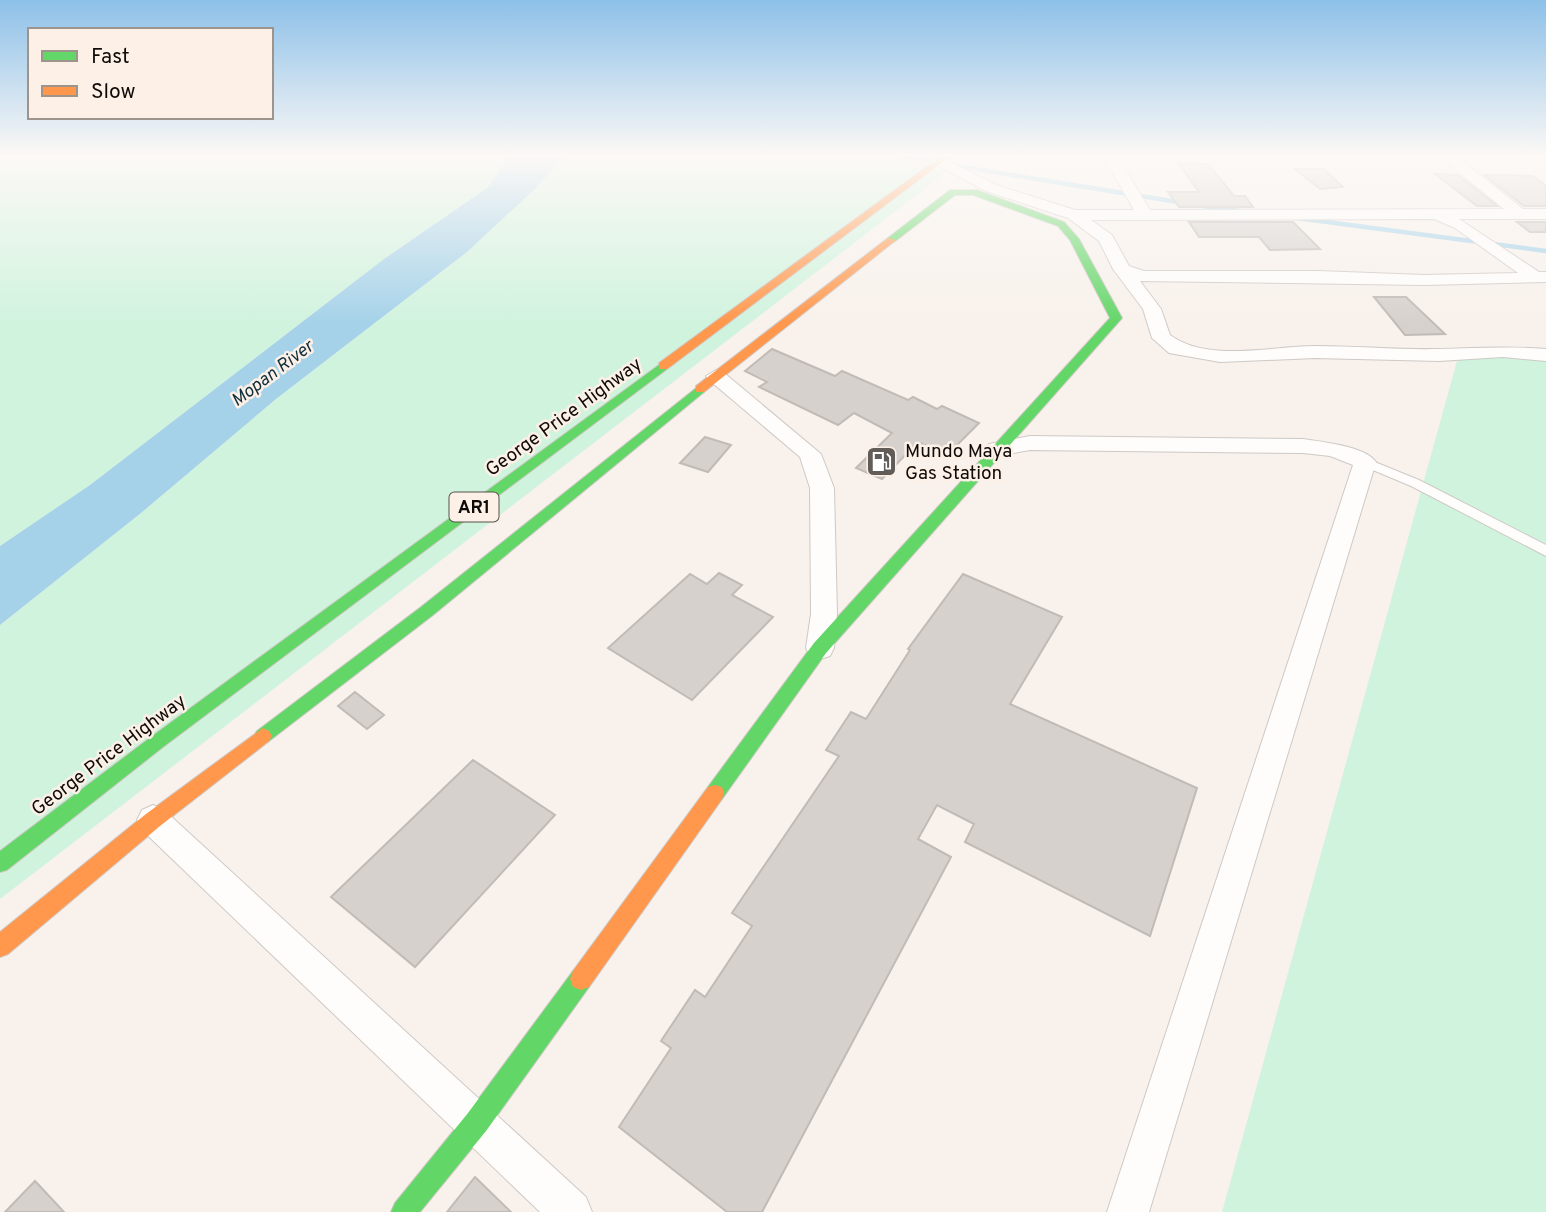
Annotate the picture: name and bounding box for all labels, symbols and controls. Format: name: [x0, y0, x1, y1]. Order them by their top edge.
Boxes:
legend: [28, 28, 273, 119]
text: Fast: [91, 44, 130, 71]
text: Slow: [91, 79, 136, 106]
water label: Mopan River: [227, 334, 320, 413]
street label: George Price Highway: [481, 353, 647, 482]
place label: Mundo Maya Gas Station: [905, 440, 1012, 486]
fuel station icon: Mundo Maya Gas Station: [865, 444, 899, 478]
road number: AR1: [449, 492, 498, 522]
street label: George Price Highway: [27, 690, 191, 822]

